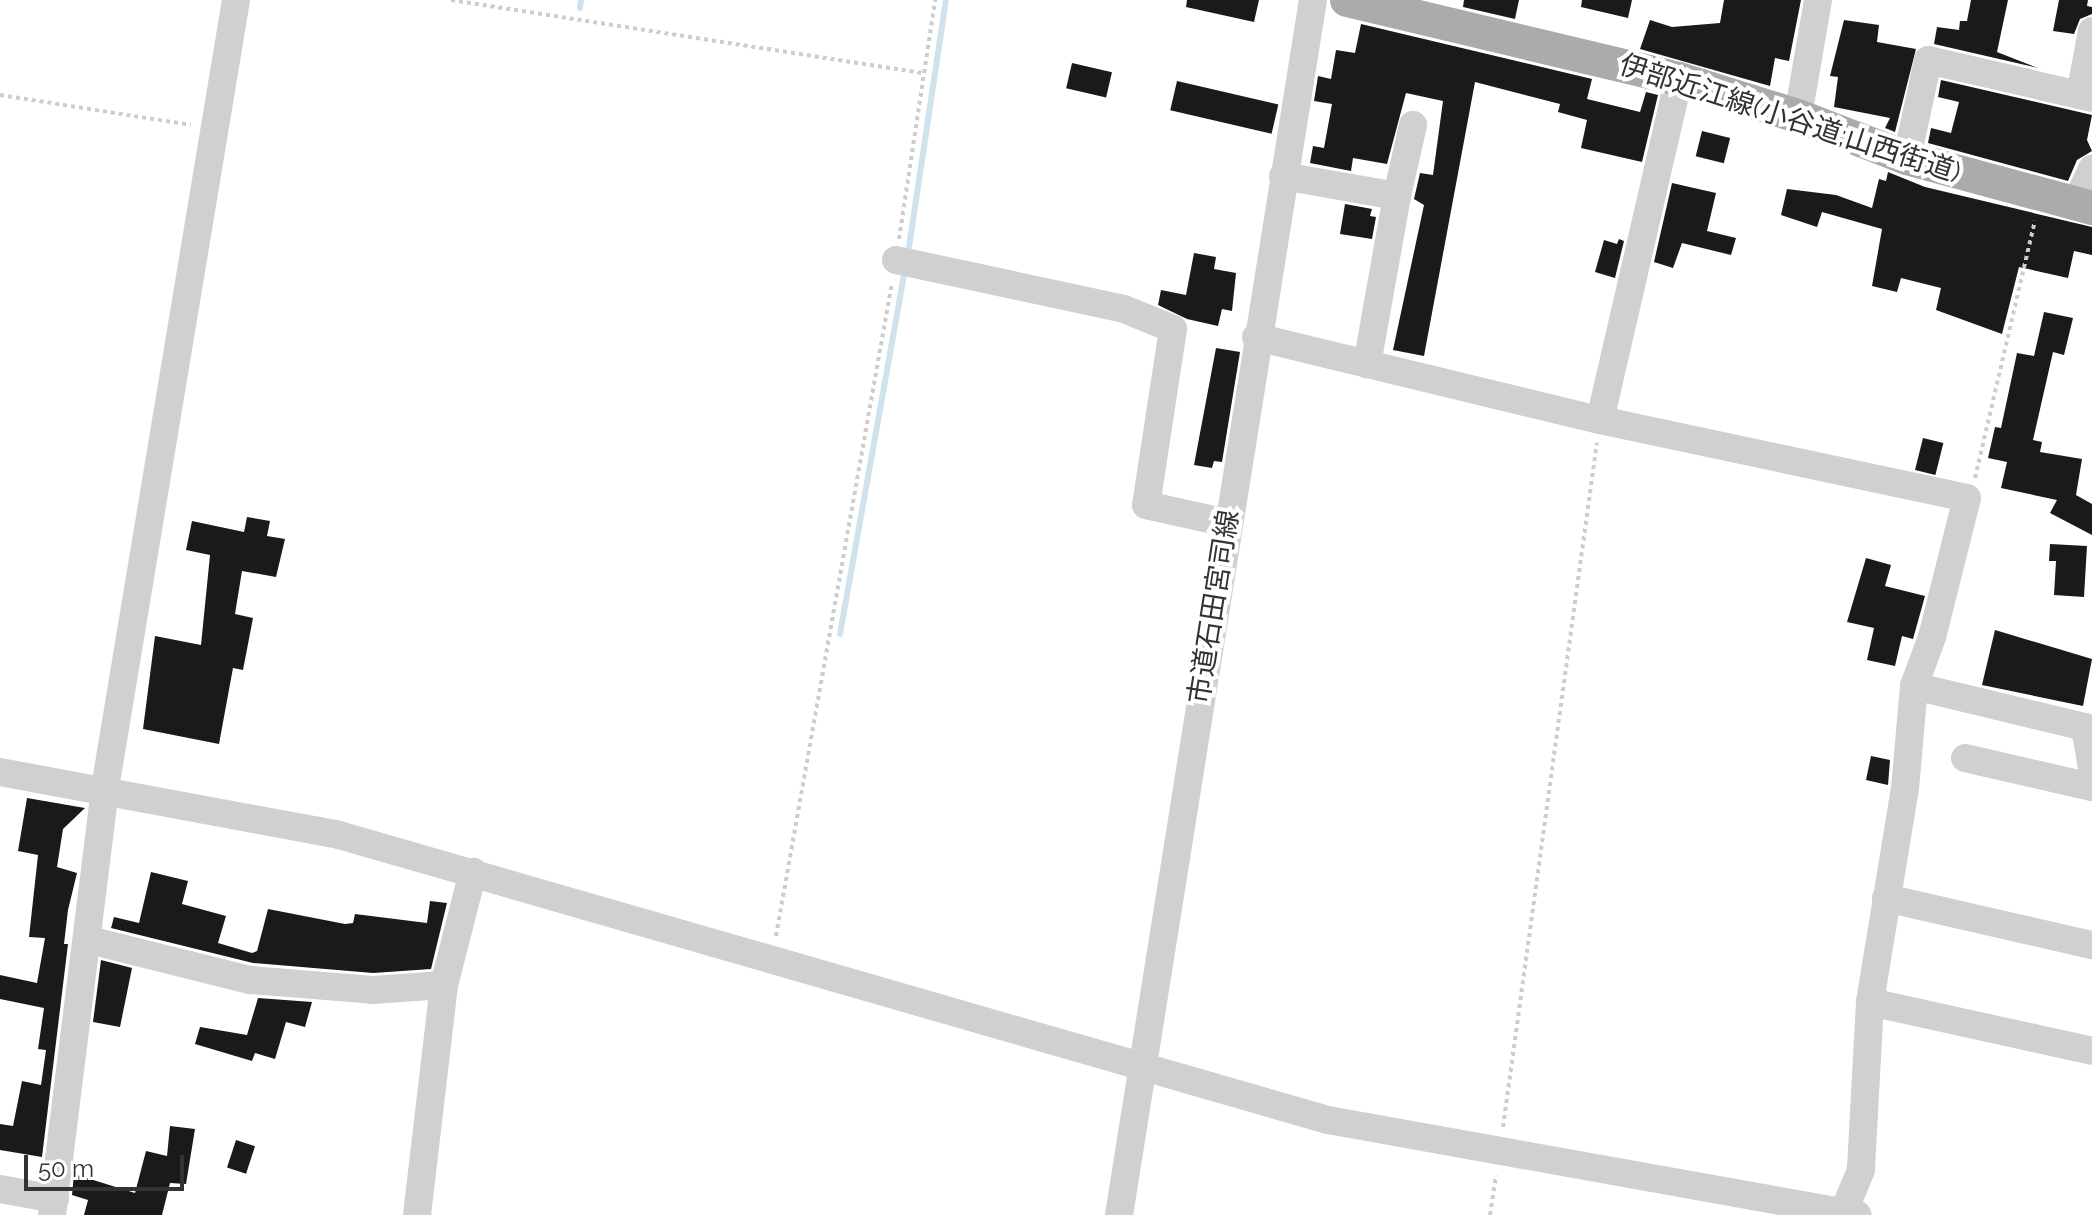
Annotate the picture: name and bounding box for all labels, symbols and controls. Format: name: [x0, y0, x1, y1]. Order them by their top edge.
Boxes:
street label: 伊部近江線(小谷道;山西街道): [1615, 48, 1965, 190]
street label: 市道石田宮司線: [1182, 508, 1246, 706]
scale bar: [28, 1139, 188, 1189]
text: 50 m: [38, 1154, 94, 1183]

